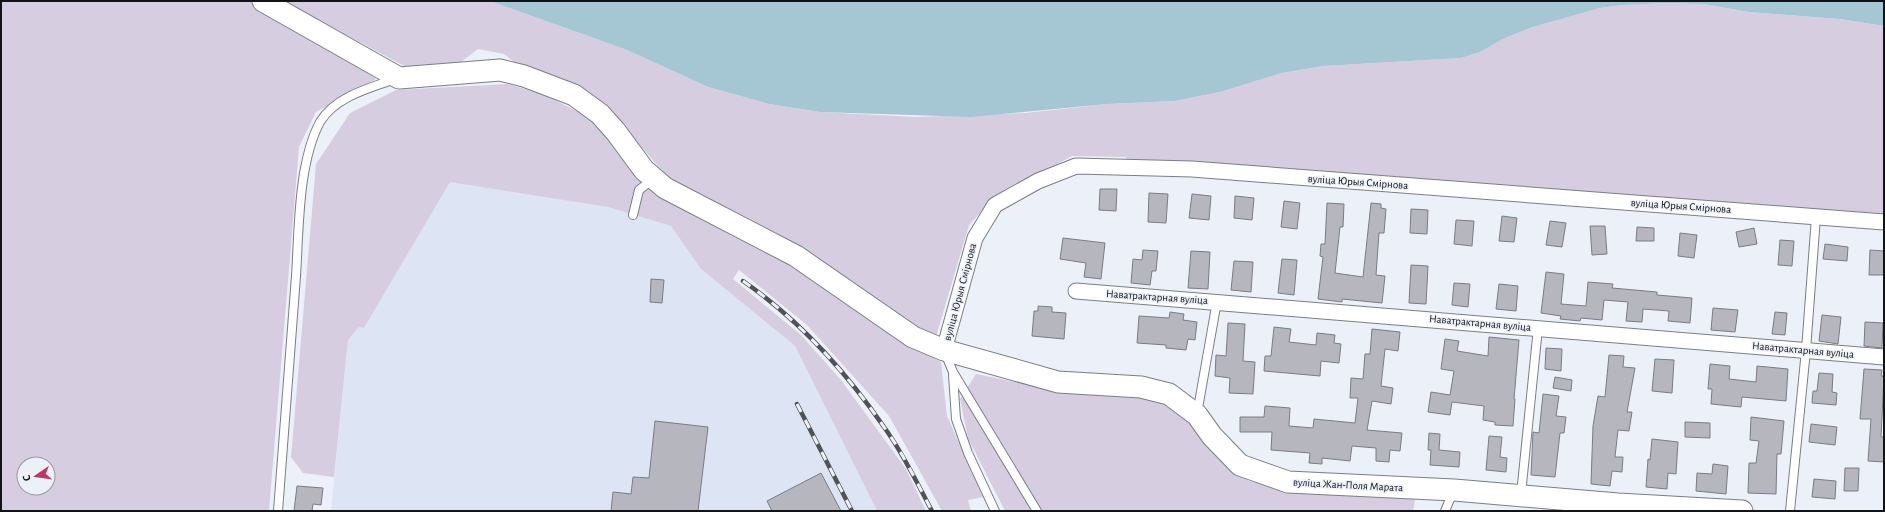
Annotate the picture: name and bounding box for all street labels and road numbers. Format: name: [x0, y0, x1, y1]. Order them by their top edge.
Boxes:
street label: вуліца Юрыя Смірнова: [1307, 173, 1409, 191]
street label: вуліца Юрыя Смірнова: [1630, 197, 1732, 215]
street label: вуліца Юрыя Смірнова: [942, 242, 978, 342]
street label: Наватрактарная вуліца: [1106, 288, 1208, 306]
street label: Наватрактарная вуліца: [1429, 313, 1531, 333]
street label: Наватрактарная вуліца: [1752, 340, 1854, 360]
street label: вуліца Жан-Поля Марата: [1293, 477, 1403, 493]

